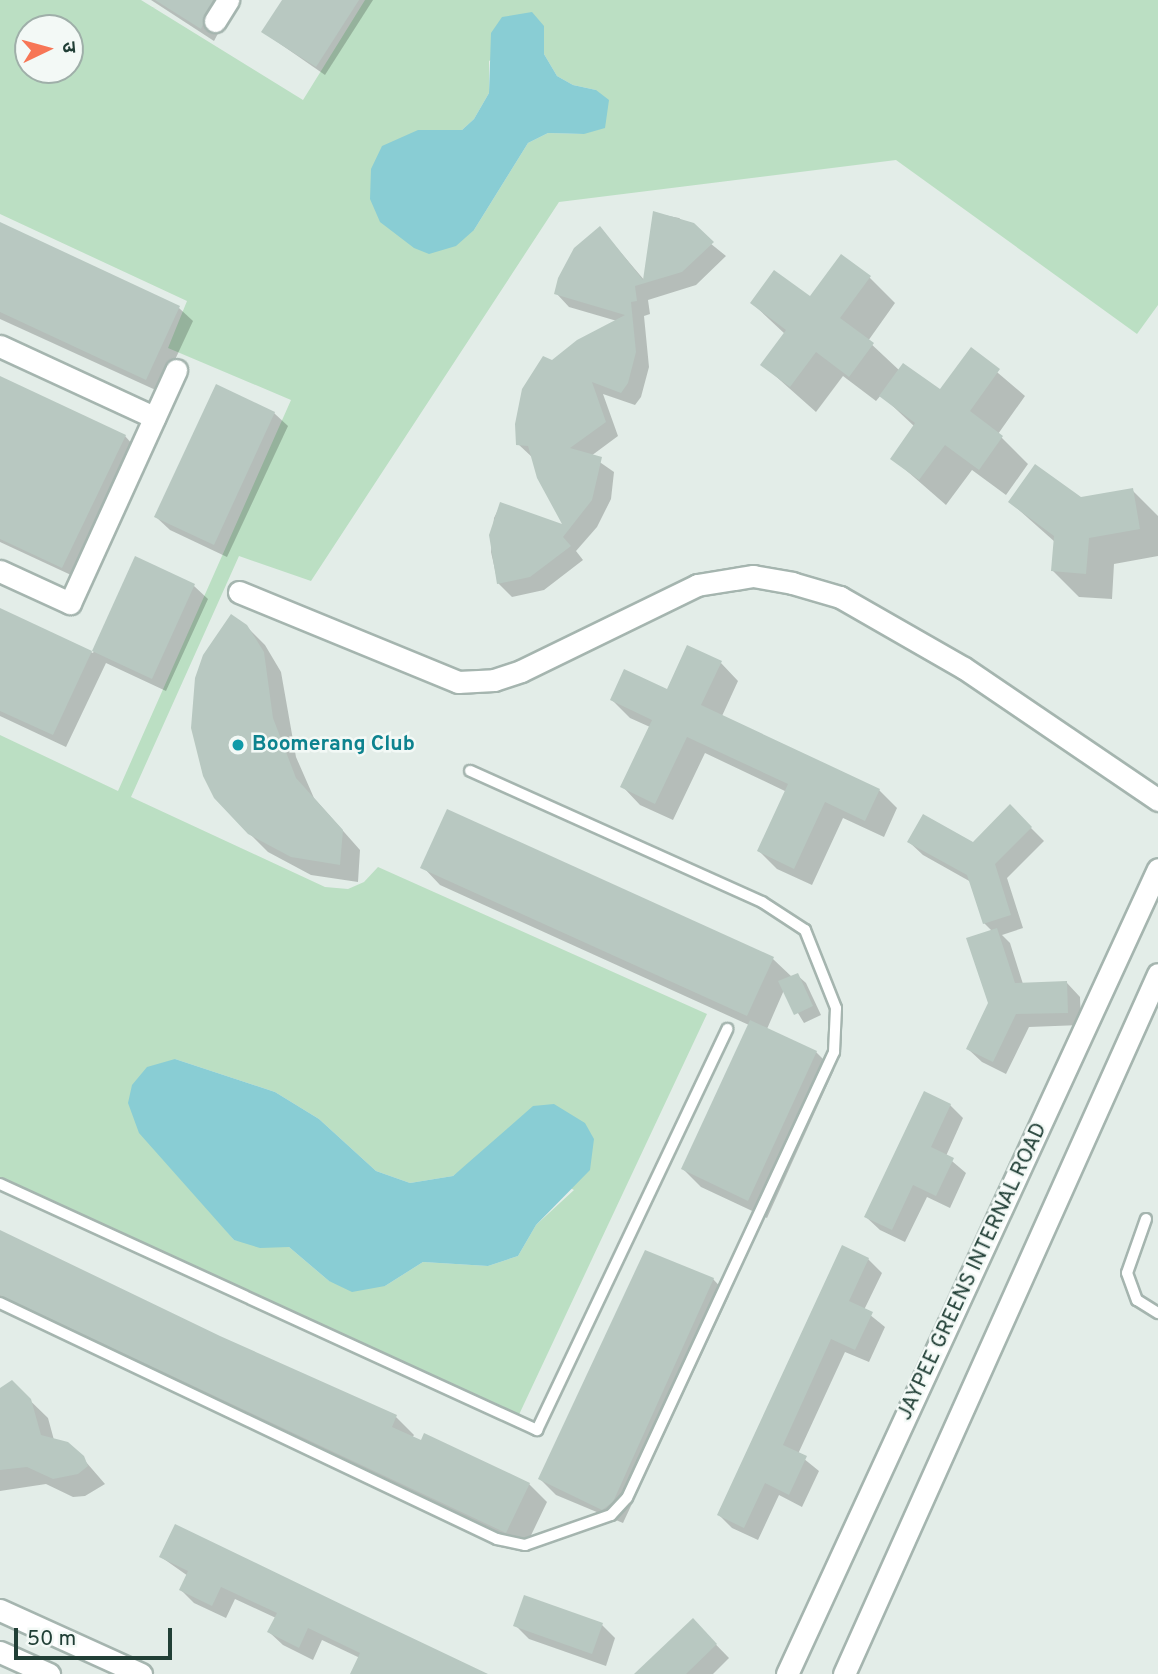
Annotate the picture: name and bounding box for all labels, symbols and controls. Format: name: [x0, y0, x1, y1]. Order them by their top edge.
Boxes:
north arrow: [14, 14, 84, 84]
text: उ: [55, 41, 80, 54]
place label: Boomerang Club: [252, 732, 415, 758]
marker: Boomerang Club: [230, 737, 246, 753]
street label: JAYPEE GREENS INTERNAL ROAD: [893, 1119, 1053, 1425]
scale bar: [18, 1614, 175, 1658]
text: 50 m: [27, 1626, 76, 1653]

